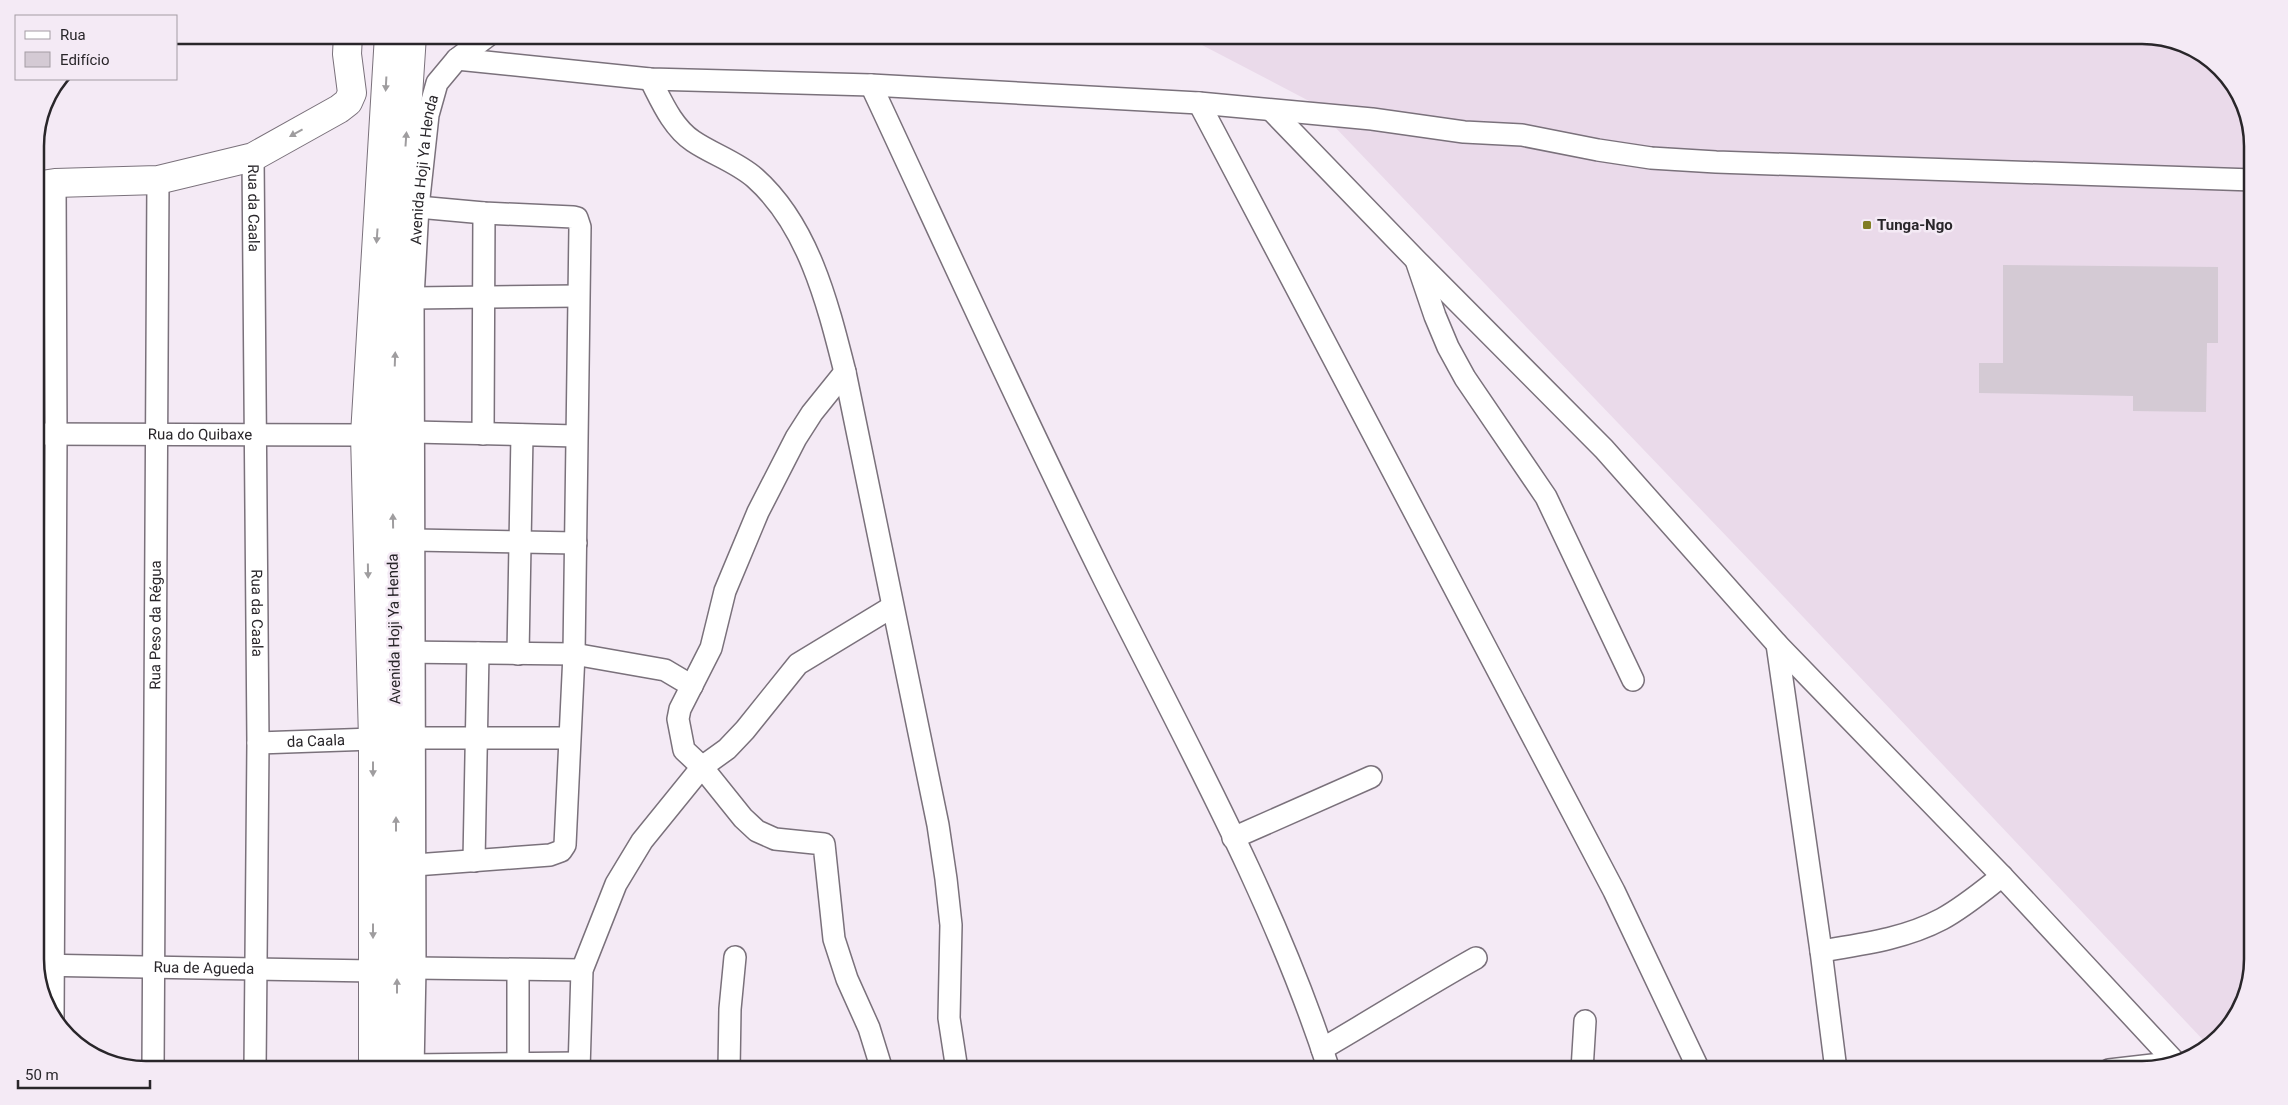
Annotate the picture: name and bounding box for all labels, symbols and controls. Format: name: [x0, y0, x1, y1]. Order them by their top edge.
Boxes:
legend: [15, 15, 178, 80]
text: Rua: [60, 26, 86, 44]
text: Edifício: [60, 51, 109, 69]
one-way arrow: [382, 76, 390, 92]
street label: Avenida Hoji Ya Henda: [407, 92, 442, 245]
one-way arrow: [289, 129, 304, 137]
one-way arrow: [402, 130, 410, 146]
street label: Rua da Caala: [244, 164, 263, 252]
place label: Tunga-Ngo: [1877, 216, 1953, 234]
marker: Tunga-Ngo: [1861, 219, 1873, 231]
one-way arrow: [372, 229, 380, 245]
one-way arrow: [391, 351, 399, 367]
street label: Rua do Quibaxe: [148, 425, 252, 444]
one-way arrow: [389, 513, 397, 529]
street label: Avenida Hoji Ya Henda: [384, 553, 404, 705]
street label: Rua Peso da Régua: [146, 560, 165, 690]
one-way arrow: [364, 564, 372, 580]
street label: Rua da Caala: [248, 569, 266, 657]
street label: da Caala: [287, 731, 345, 751]
one-way arrow: [369, 761, 377, 777]
one-way arrow: [392, 816, 400, 832]
one-way arrow: [369, 924, 377, 940]
street label: Rua de Agueda: [153, 958, 254, 978]
one-way arrow: [393, 978, 401, 994]
scale bar: [18, 1058, 150, 1090]
text: 50 m: [25, 1066, 59, 1084]

